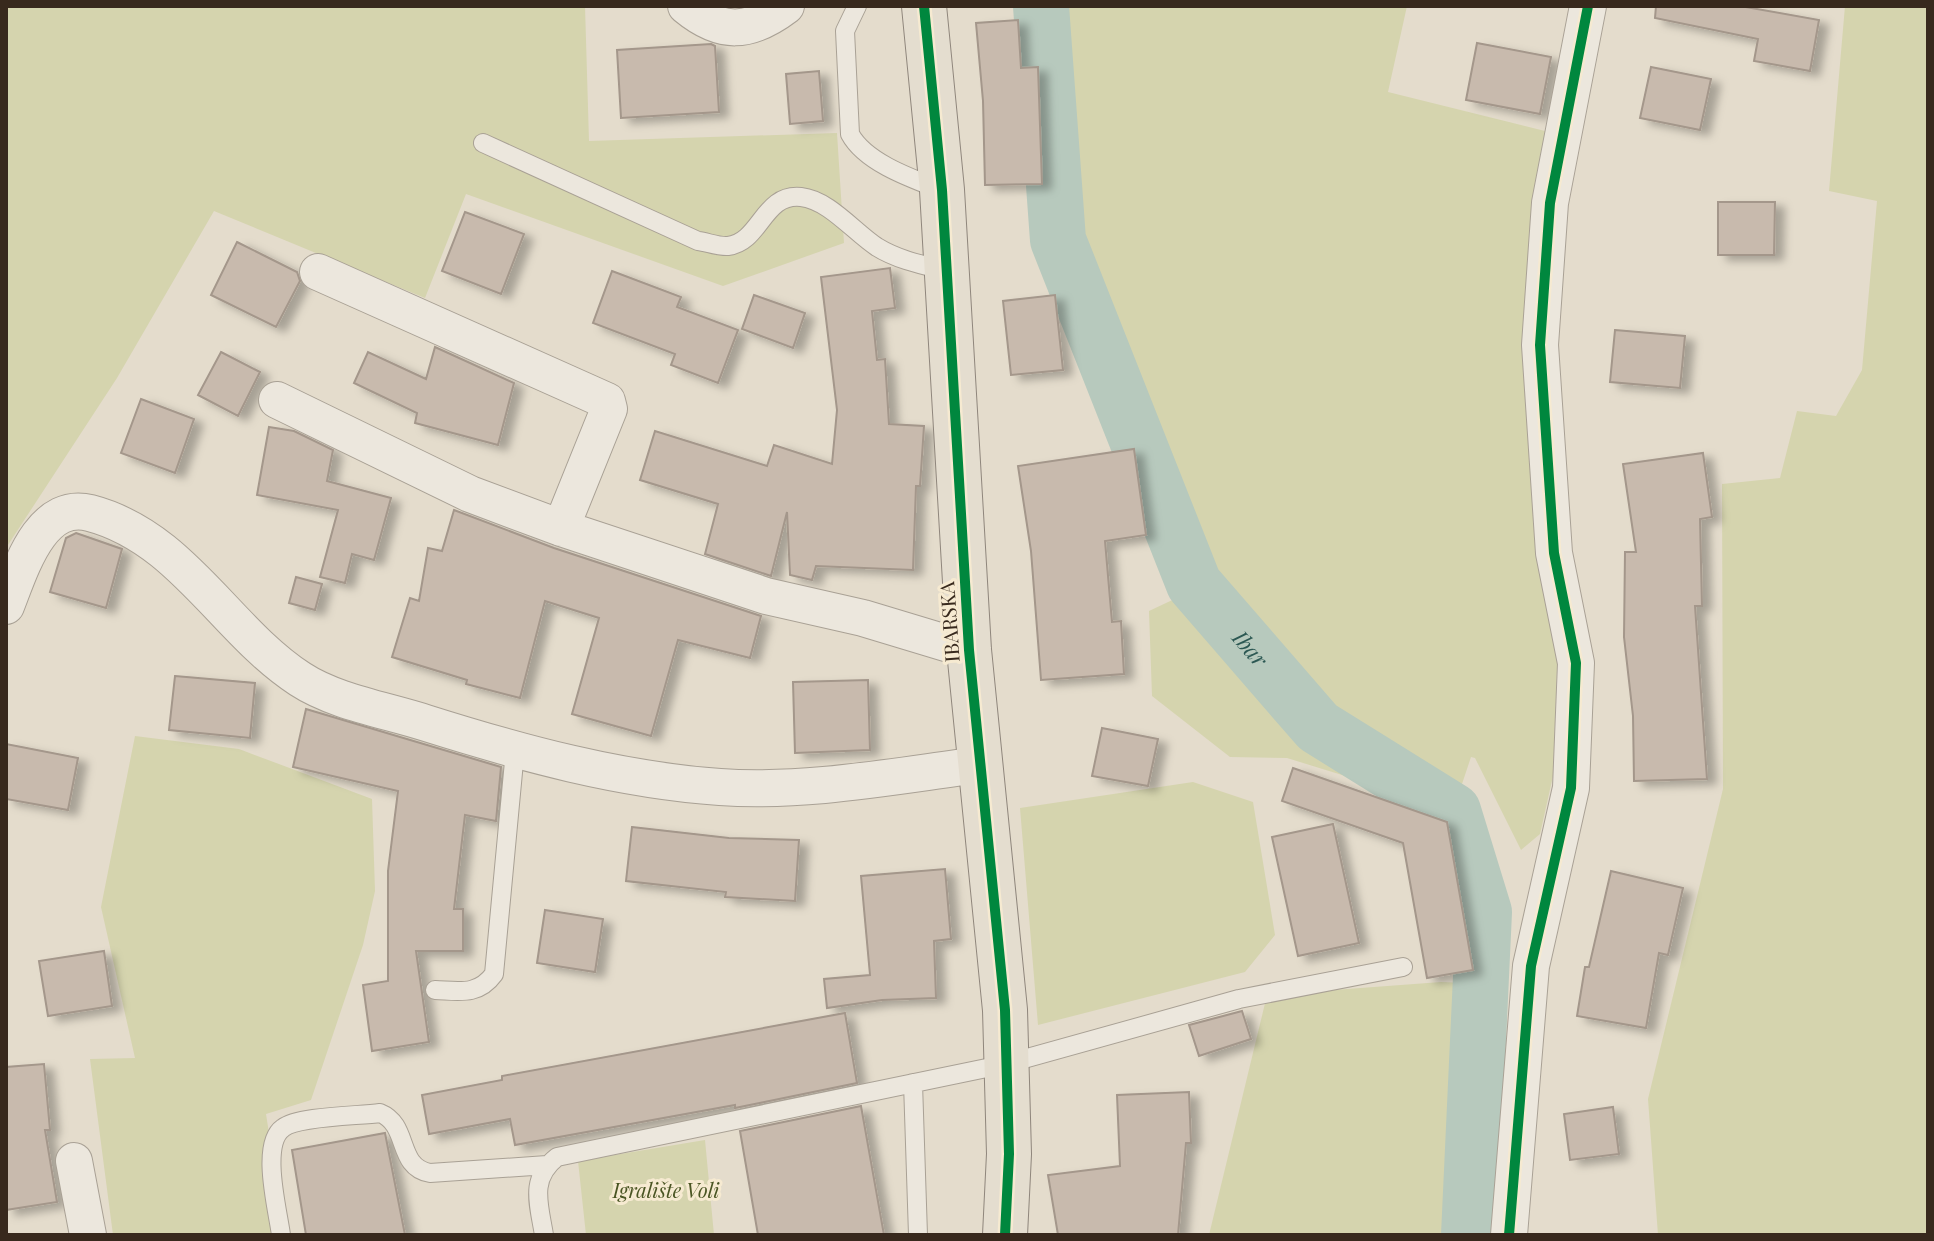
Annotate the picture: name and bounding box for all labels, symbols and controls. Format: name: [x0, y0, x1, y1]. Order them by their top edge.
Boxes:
street label: IBARSKA: [932, 580, 965, 663]
water label: Ibar: [1226, 623, 1275, 673]
park label: Igralište Voli: [612, 1176, 720, 1203]

